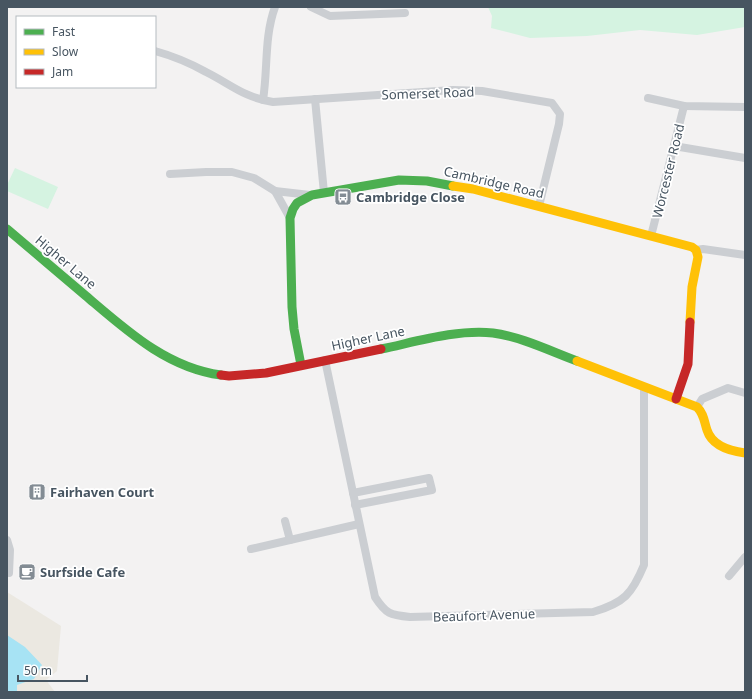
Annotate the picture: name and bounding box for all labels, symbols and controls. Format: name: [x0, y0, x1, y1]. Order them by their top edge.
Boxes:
legend: [16, 16, 156, 88]
text: Fast: [52, 23, 76, 40]
text: Slow: [52, 43, 79, 60]
text: Jam: [51, 63, 73, 80]
street label: Somerset Road: [381, 82, 475, 104]
street label: Worcester Road: [648, 122, 688, 220]
street label: Cambridge Road: [442, 162, 546, 202]
bus stop icon: Cambridge Close: [333, 187, 353, 207]
place label: Cambridge Close: [356, 188, 465, 206]
street label: Higher Lane: [32, 231, 100, 293]
street label: Higher Lane: [330, 321, 406, 355]
building icon: Fairhaven Court: [27, 482, 47, 502]
place label: Fairhaven Court: [50, 483, 155, 501]
cafe icon: Surfside Cafe: [17, 562, 37, 582]
place label: Surfside Cafe: [40, 563, 125, 581]
street label: Beaufort Avenue: [432, 604, 536, 626]
scale bar: [18, 657, 87, 683]
text: 50 m: [24, 662, 52, 679]

